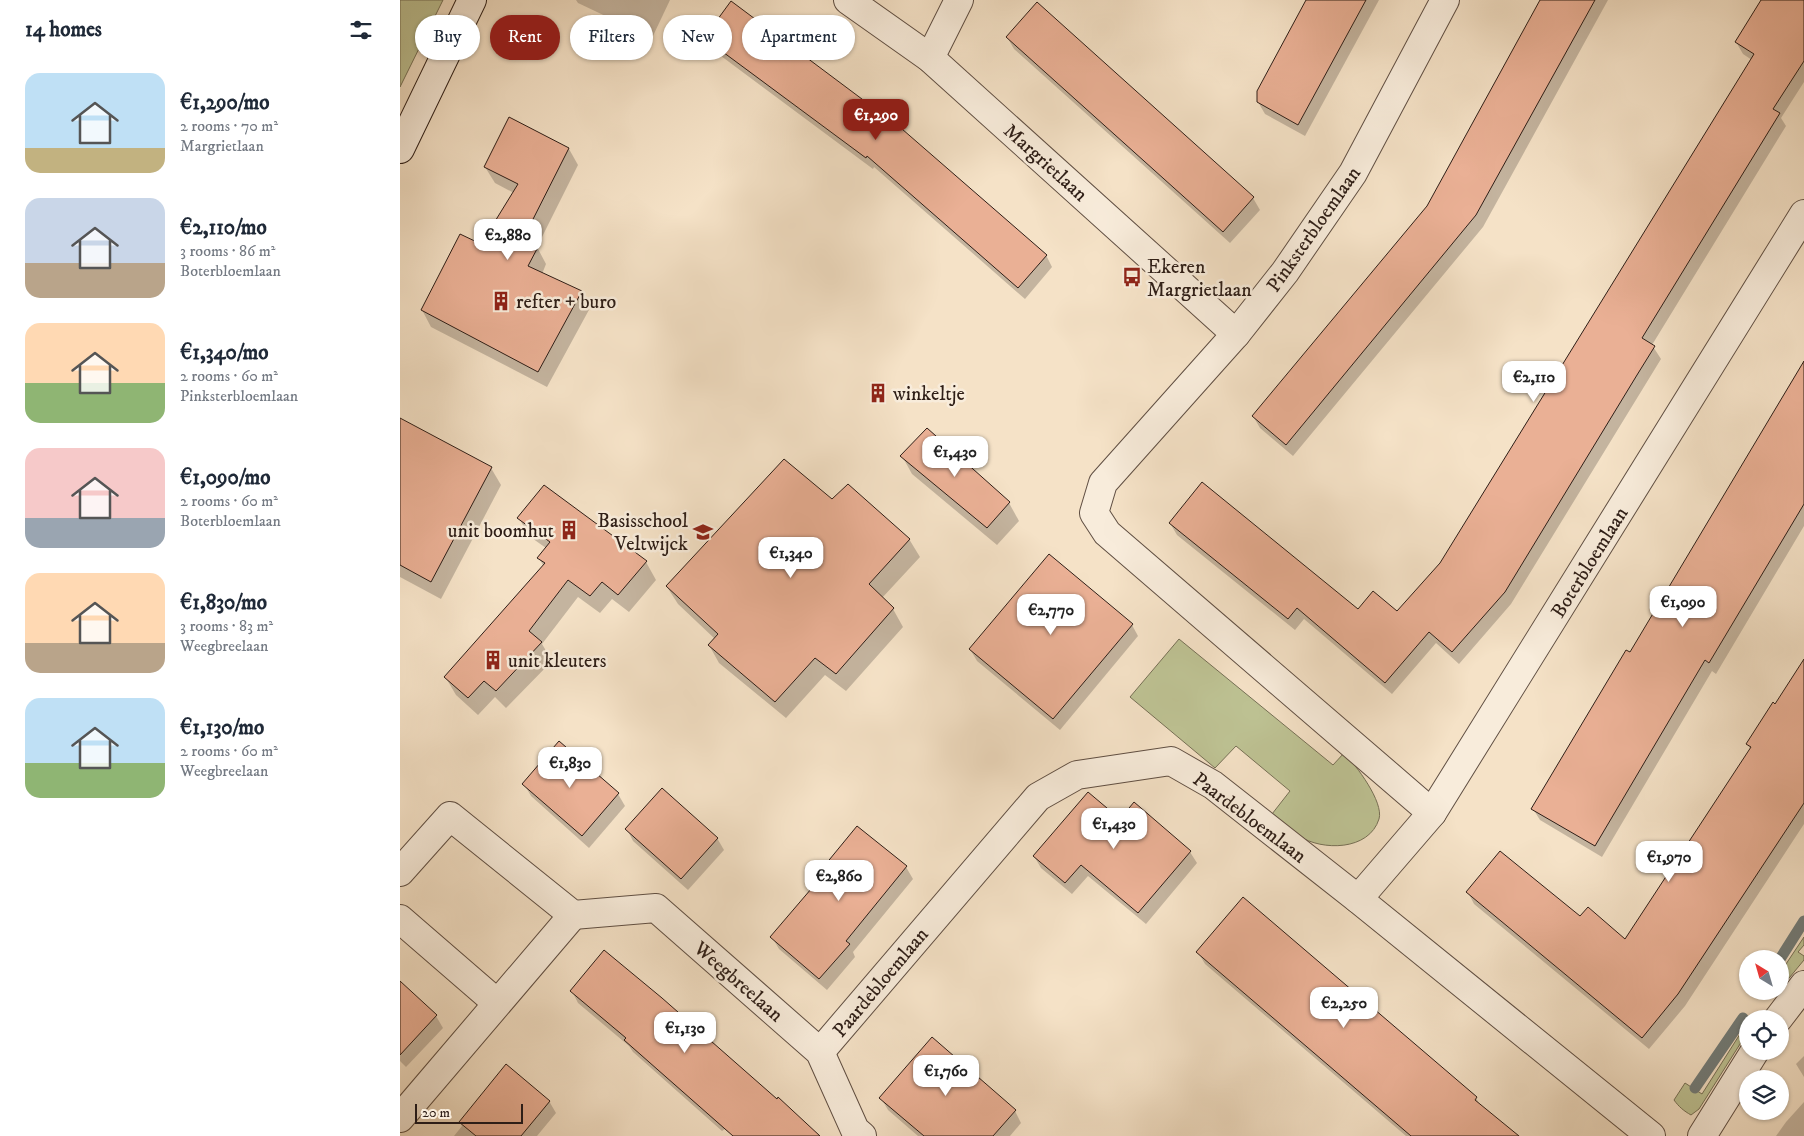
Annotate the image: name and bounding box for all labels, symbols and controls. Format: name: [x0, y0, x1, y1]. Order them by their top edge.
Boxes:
chip: Buy: [415, 15, 480, 60]
chip: Rent: [490, 15, 560, 60]
chip: Filters: [570, 15, 653, 60]
chip: New: [663, 15, 732, 60]
chip: Apartment: [742, 15, 855, 60]
icon: filters: [347, 16, 375, 44]
text: 14 homes: [25, 17, 102, 43]
text: €1,290/mo: [180, 90, 269, 116]
icon: home: [65, 93, 125, 153]
pin: €1,290: [835, 98, 917, 141]
text: €1,290: [854, 105, 898, 125]
text: 2 rooms · 70 m²: [180, 116, 278, 136]
street label: Margrietlaan: [998, 119, 1093, 208]
text: Margrietlaan: [180, 136, 264, 156]
street label: Pinksterbloemlaan: [1262, 162, 1367, 298]
text: €2,110/mo: [180, 215, 267, 241]
icon: home: [65, 218, 125, 278]
pin: €2,880: [467, 218, 549, 261]
text: €2,880: [485, 225, 531, 245]
text: 3 rooms · 86 m²: [180, 241, 275, 261]
place label: Ekeren Margrietlaan: [1147, 255, 1252, 303]
text: Boterbloemlaan: [180, 261, 281, 281]
bus stop icon: Ekeren Margrietlaan: [1121, 266, 1143, 288]
building icon: refter + buro: [490, 290, 512, 312]
place label: refter + buro: [516, 290, 616, 315]
text: €1,340/mo: [180, 340, 269, 366]
icon: home: [65, 343, 125, 403]
pin: €2,110: [1493, 360, 1575, 403]
text: 2 rooms · 60 m²: [180, 366, 278, 386]
text: €2,110: [1513, 367, 1555, 387]
building icon: winkeltje: [867, 382, 889, 404]
place label: winkeltje: [892, 382, 965, 407]
text: Pinksterbloemlaan: [180, 386, 298, 406]
pin: €1,430: [914, 436, 996, 478]
text: €1,430: [933, 442, 977, 462]
text: €1,090/mo: [180, 465, 270, 491]
icon: home: [65, 468, 125, 528]
text: 2 rooms · 60 m²: [180, 491, 278, 511]
street label: Boterbloemlaan: [1546, 502, 1635, 623]
place label: Basisschool Veltwijck: [597, 509, 688, 557]
text: Boterbloemlaan: [180, 511, 281, 531]
place label: unit boomhut: [448, 519, 554, 544]
building icon: unit boomhut: [558, 519, 580, 541]
school or university icon: Basisschool Veltwijck: [692, 521, 714, 543]
pin: €1,340: [750, 536, 832, 579]
text: €1,340: [769, 543, 813, 563]
pin: €1,090: [1642, 586, 1724, 628]
text: €1,830/mo: [180, 590, 267, 616]
text: €1,090: [1661, 592, 1705, 612]
icon: home: [65, 593, 125, 653]
pin: €2,770: [1010, 594, 1092, 636]
text: €2,770: [1028, 600, 1074, 620]
text: 3 rooms · 83 m²: [180, 616, 273, 636]
text: Weegbreelaan: [180, 636, 268, 656]
building icon: unit kleuters: [482, 649, 504, 671]
place label: unit kleuters: [508, 649, 607, 674]
text: €1,130/mo: [180, 715, 264, 741]
icon: home: [65, 718, 125, 778]
text: 2 rooms · 60 m²: [180, 741, 278, 761]
pin: €1,830: [529, 746, 611, 789]
text: €1,830: [549, 753, 591, 773]
text: Weegbreelaan: [180, 761, 268, 781]
street label: Paardebloemlaan: [1187, 767, 1311, 869]
pin: €1,430: [1073, 808, 1155, 850]
text: €1,430: [1092, 814, 1136, 834]
pin: €1,970: [1628, 840, 1710, 883]
text: €1,970: [1647, 847, 1691, 867]
pin: €2,860: [798, 860, 880, 902]
text: €2,860: [816, 866, 862, 886]
street label: Paardebloemlaan: [828, 922, 935, 1043]
street label: Weegbreelaan: [687, 936, 788, 1028]
north arrow: [1739, 950, 1789, 1000]
map controls: [1739, 950, 1789, 1120]
pin: €2,250: [1303, 986, 1385, 1029]
text: €2,250: [1321, 993, 1367, 1013]
button: locate: [1739, 1010, 1789, 1060]
pin: €1,130: [644, 1012, 726, 1054]
text: €1,130: [665, 1018, 705, 1038]
pin: €1,760: [905, 1054, 987, 1097]
text: €1,760: [924, 1061, 968, 1081]
button: layers: [1739, 1070, 1789, 1120]
scale bar: [415, 1101, 522, 1124]
text: 20 m: [422, 1104, 450, 1122]

